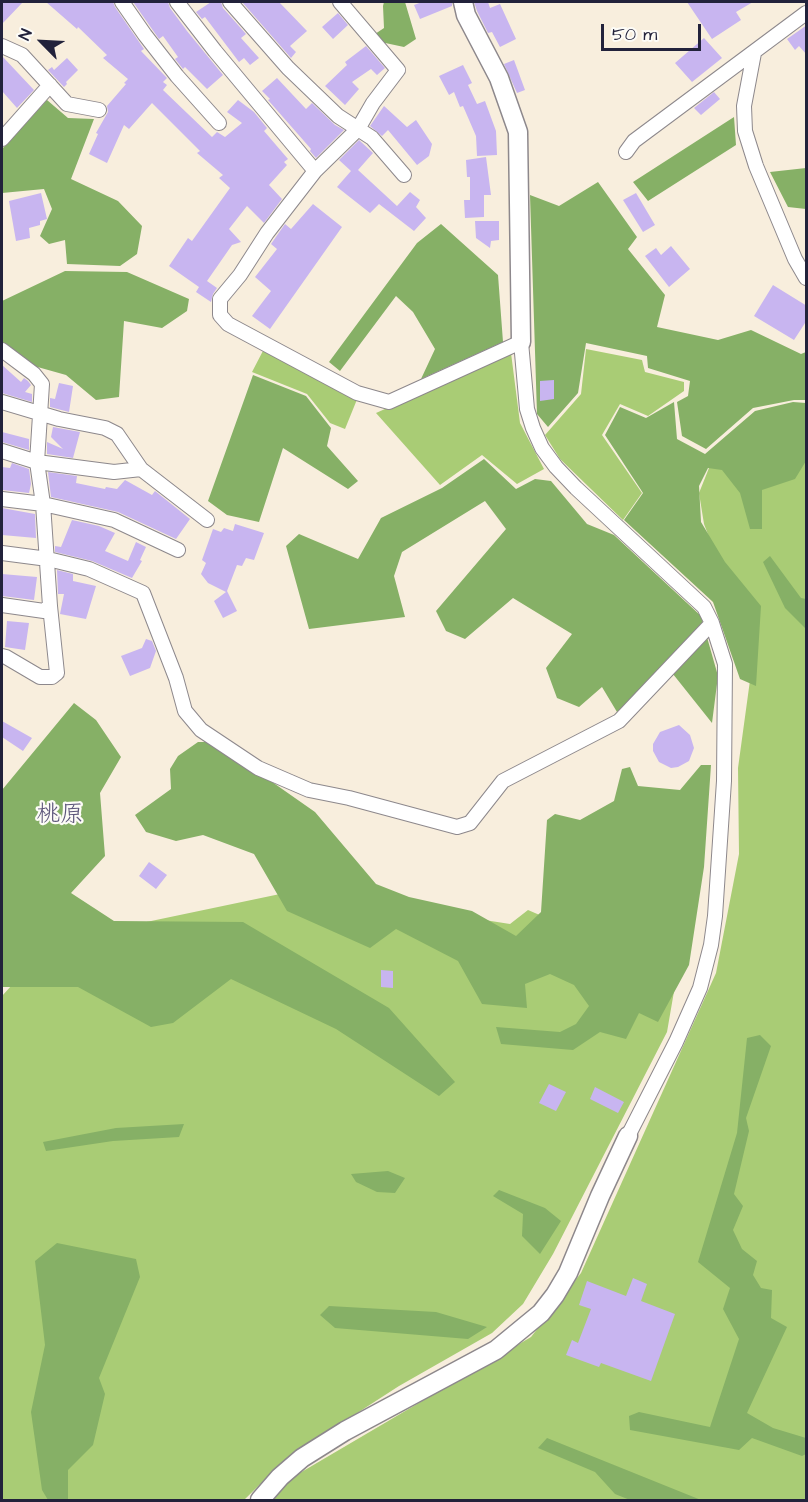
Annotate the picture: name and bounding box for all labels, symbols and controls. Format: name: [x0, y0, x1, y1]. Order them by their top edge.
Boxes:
north arrow: [12, 12, 72, 72]
scale bar: [604, 12, 704, 50]
text: 50 m: [612, 22, 657, 47]
text: N: [13, 26, 38, 44]
district label: 桃原: [36, 802, 84, 830]

